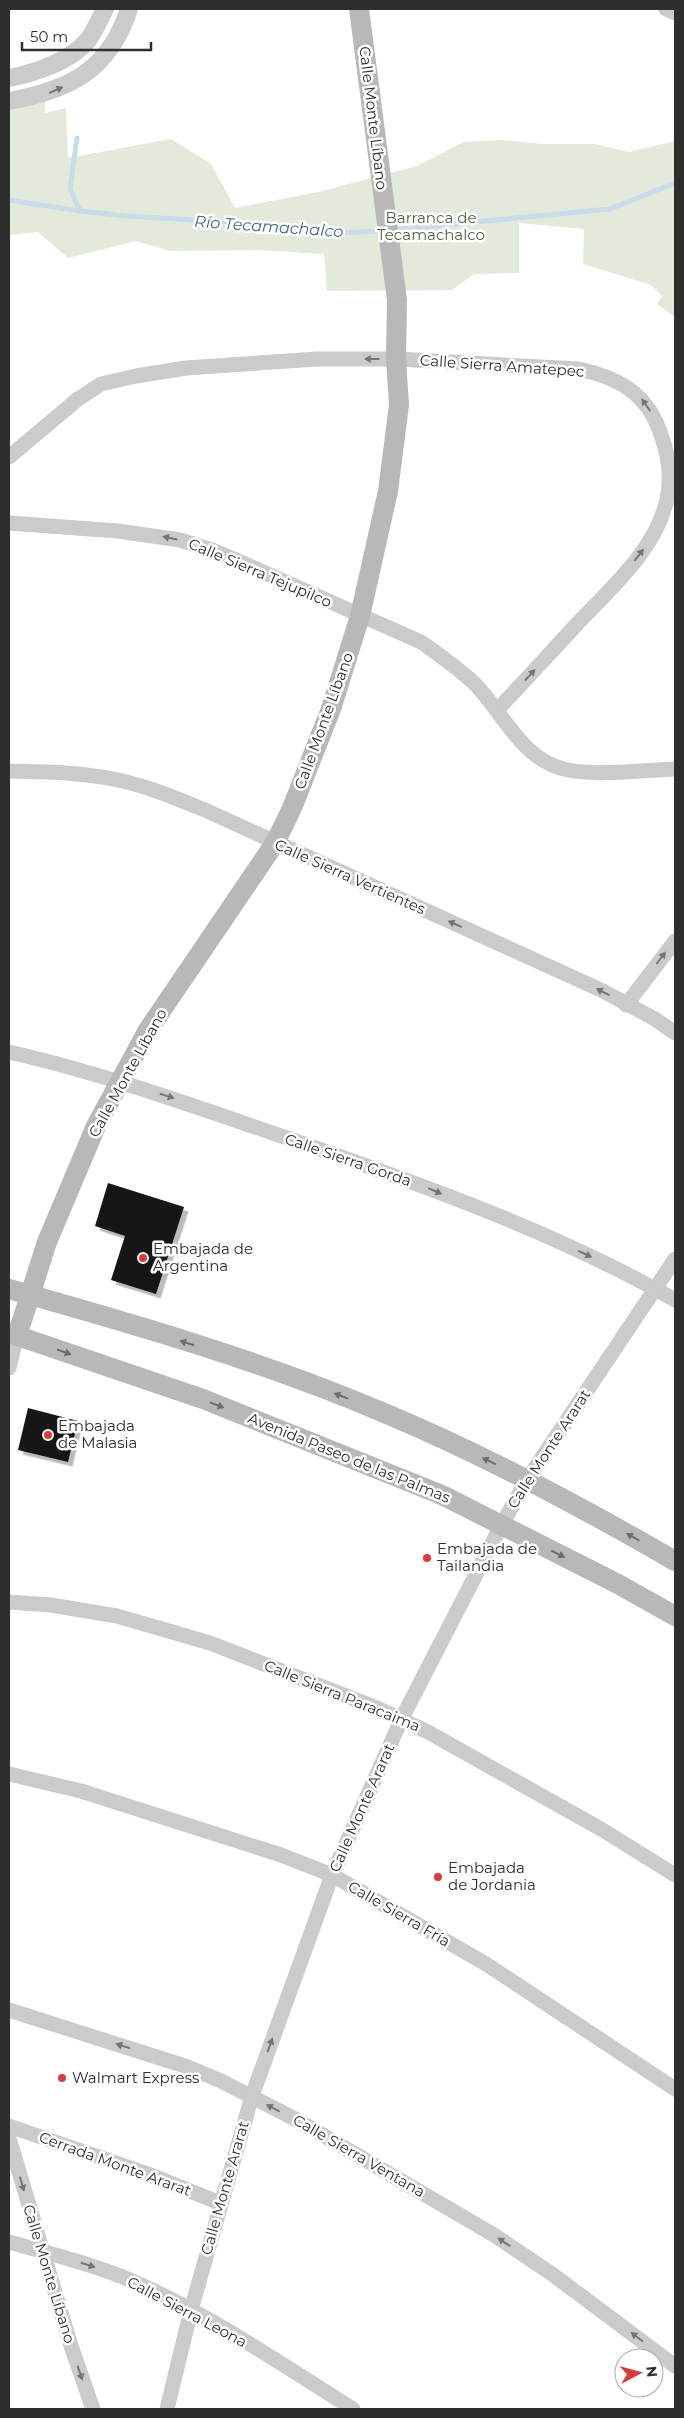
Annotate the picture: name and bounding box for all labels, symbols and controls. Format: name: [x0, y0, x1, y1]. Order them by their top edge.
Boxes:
scale bar: [22, 20, 151, 52]
text: 50 m: [30, 27, 68, 46]
street label: Calle Monte Líbano: [355, 45, 392, 191]
one-way arrow: [49, 85, 63, 93]
park label: Barranca de Tecamachalco: [377, 208, 485, 244]
water label: Río Tecamachalco: [194, 212, 344, 241]
street label: Calle Sierra Amatepec: [419, 350, 585, 381]
one-way arrow: [364, 355, 380, 363]
one-way arrow: [641, 398, 651, 411]
one-way arrow: [162, 534, 177, 542]
street label: Calle Sierra Tejupilco: [186, 534, 335, 611]
one-way arrow: [634, 549, 645, 562]
street label: Calle Monte Líbano: [290, 650, 357, 792]
one-way arrow: [524, 669, 536, 681]
street label: Calle Sierra Vertientes: [272, 835, 429, 918]
one-way arrow: [448, 920, 462, 928]
one-way arrow: [656, 951, 666, 965]
one-way arrow: [596, 988, 610, 996]
street label: Calle Monte Líbano: [84, 1005, 171, 1141]
one-way arrow: [159, 1093, 174, 1101]
street label: Calle Sierra Gorda: [282, 1129, 414, 1190]
one-way arrow: [428, 1188, 442, 1196]
place label: Embajada de Argentina: [153, 1239, 253, 1275]
one-way arrow: [578, 1250, 592, 1258]
marker: Embajada de Argentina: [137, 1252, 149, 1264]
one-way arrow: [179, 1338, 194, 1346]
one-way arrow: [56, 1349, 71, 1356]
street label: Calle Monte Ararat: [503, 1385, 594, 1512]
one-way arrow: [333, 1392, 348, 1399]
one-way arrow: [210, 1401, 225, 1409]
street label: Avenida Paseo de las Palmas: [245, 1408, 453, 1507]
place label: Embajada de Malasia: [58, 1416, 137, 1452]
marker: Embajada de Malasia: [42, 1429, 54, 1441]
one-way arrow: [482, 1457, 496, 1465]
one-way arrow: [626, 1532, 640, 1541]
place label: Embajada de Tailandia: [437, 1539, 537, 1575]
one-way arrow: [551, 1550, 565, 1558]
marker: Embajada de Tailandia: [421, 1552, 433, 1564]
street label: Calle Sierra Paracaima: [261, 1656, 423, 1736]
street label: Calle Monte Ararat: [325, 1741, 398, 1875]
place label: Embajada de Jordania: [448, 1858, 536, 1894]
marker: Embajada de Jordania: [432, 1871, 444, 1883]
street label: Calle Sierra Fría: [345, 1877, 454, 1951]
one-way arrow: [266, 2037, 274, 2052]
one-way arrow: [116, 2042, 131, 2049]
place label: Walmart Express: [72, 2068, 199, 2087]
marker: Walmart Express: [56, 2072, 68, 2084]
one-way arrow: [266, 2104, 281, 2112]
street label: Calle Sierra Ventana: [290, 2110, 429, 2201]
street label: Calle Monte Ararat: [196, 2119, 253, 2257]
street label: Cerrada Monte Ararat: [37, 2127, 194, 2200]
one-way arrow: [19, 2177, 27, 2192]
street label: Calle Monte Líbano: [19, 2202, 80, 2346]
one-way arrow: [498, 2237, 511, 2247]
one-way arrow: [81, 2262, 96, 2270]
street label: Calle Sierra Leona: [124, 2272, 250, 2351]
one-way arrow: [631, 2331, 644, 2342]
north arrow: [614, 2348, 664, 2398]
text: N: [642, 2365, 661, 2378]
one-way arrow: [77, 2366, 85, 2381]

